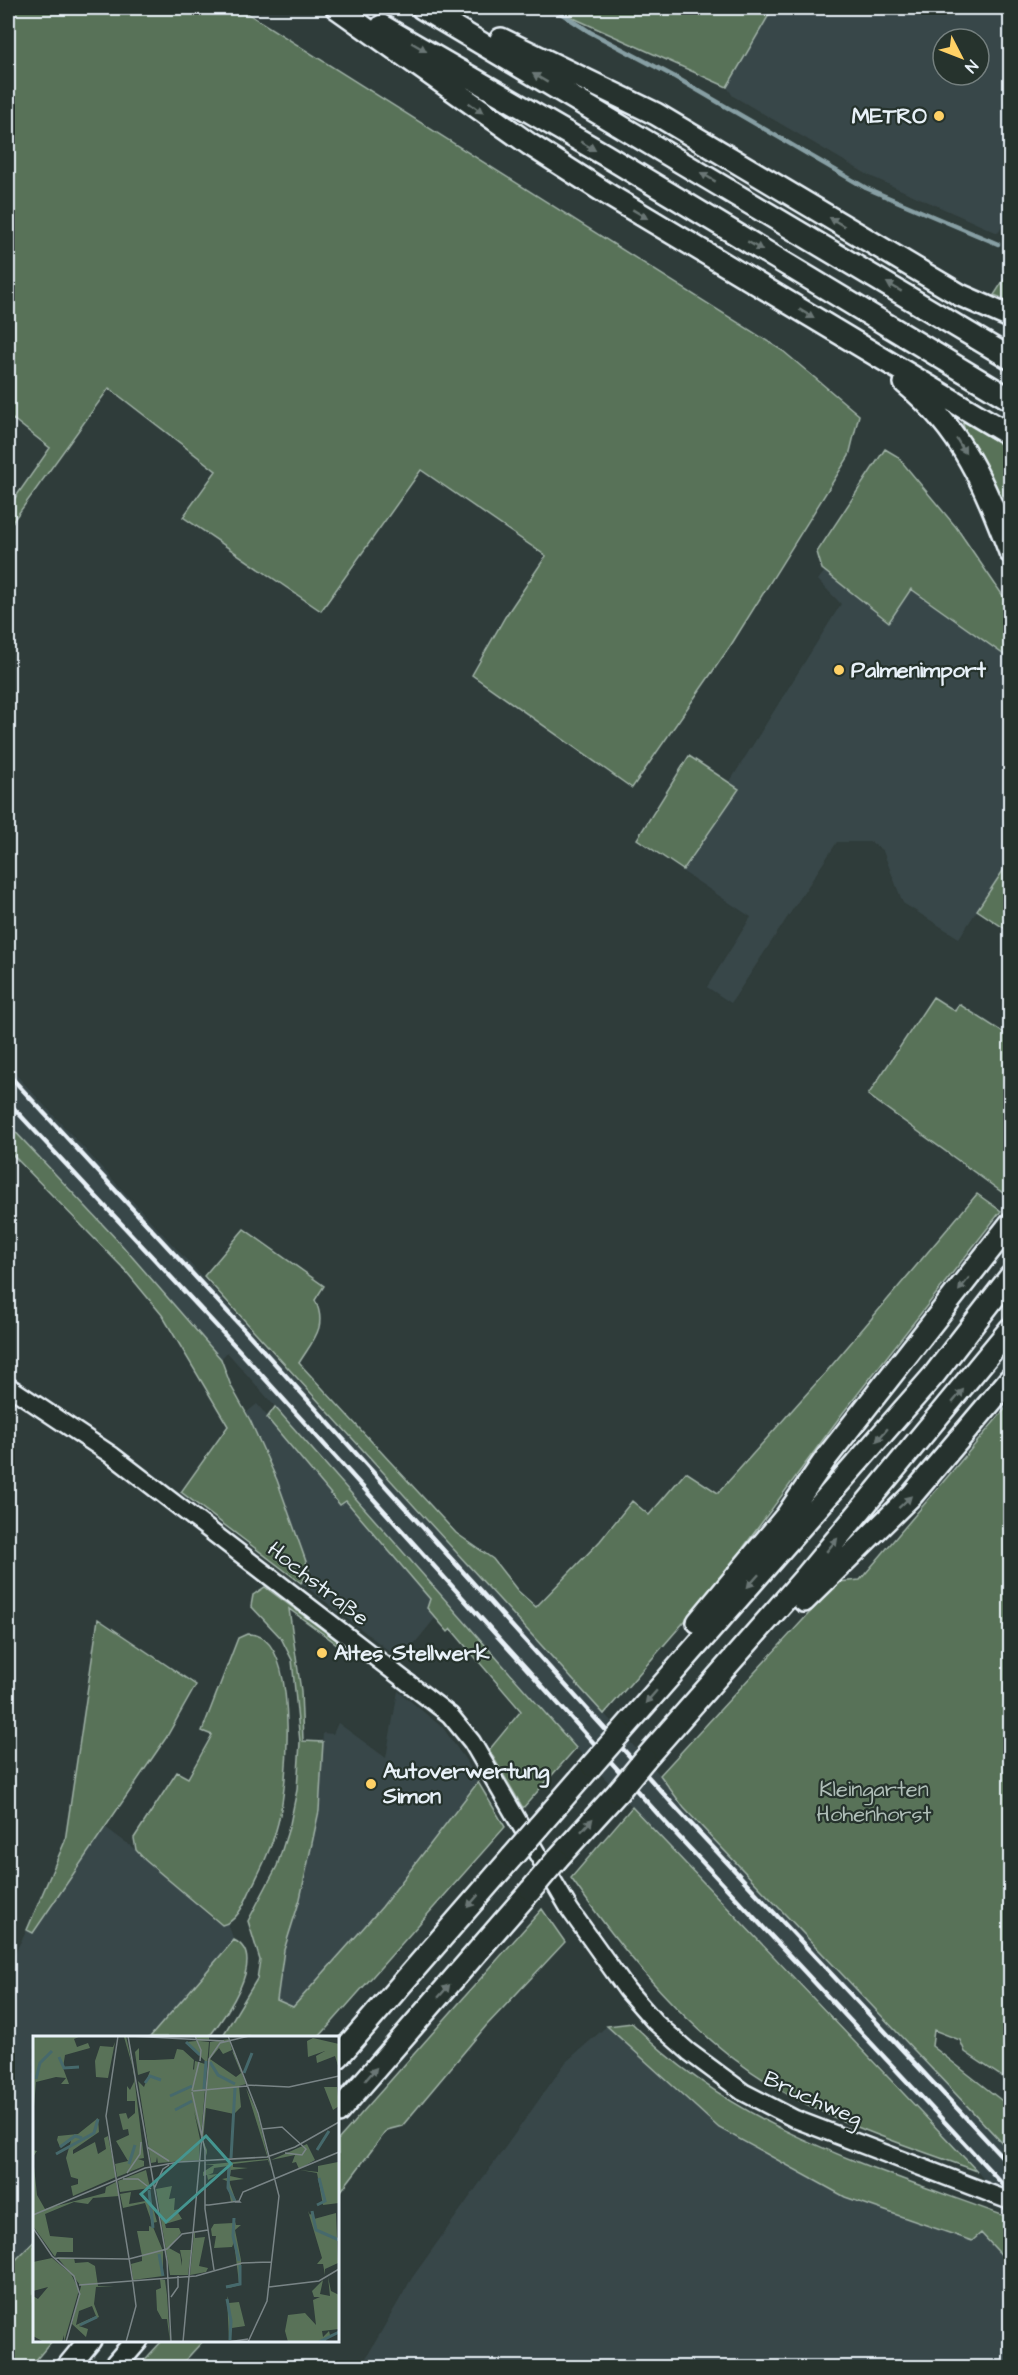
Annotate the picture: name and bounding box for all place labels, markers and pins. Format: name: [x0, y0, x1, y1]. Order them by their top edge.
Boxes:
place label: METRO: [852, 101, 927, 132]
marker: METRO: [932, 109, 946, 123]
place label: Palmenimport: [851, 655, 987, 686]
marker: Palmenimport: [832, 663, 846, 677]
place label: Altes Stellwerk: [334, 1638, 490, 1669]
marker: Altes Stellwerk: [315, 1646, 329, 1660]
place label: Autoverwertung Simon: [382, 1756, 550, 1812]
marker: Autoverwertung Simon: [364, 1777, 378, 1791]

